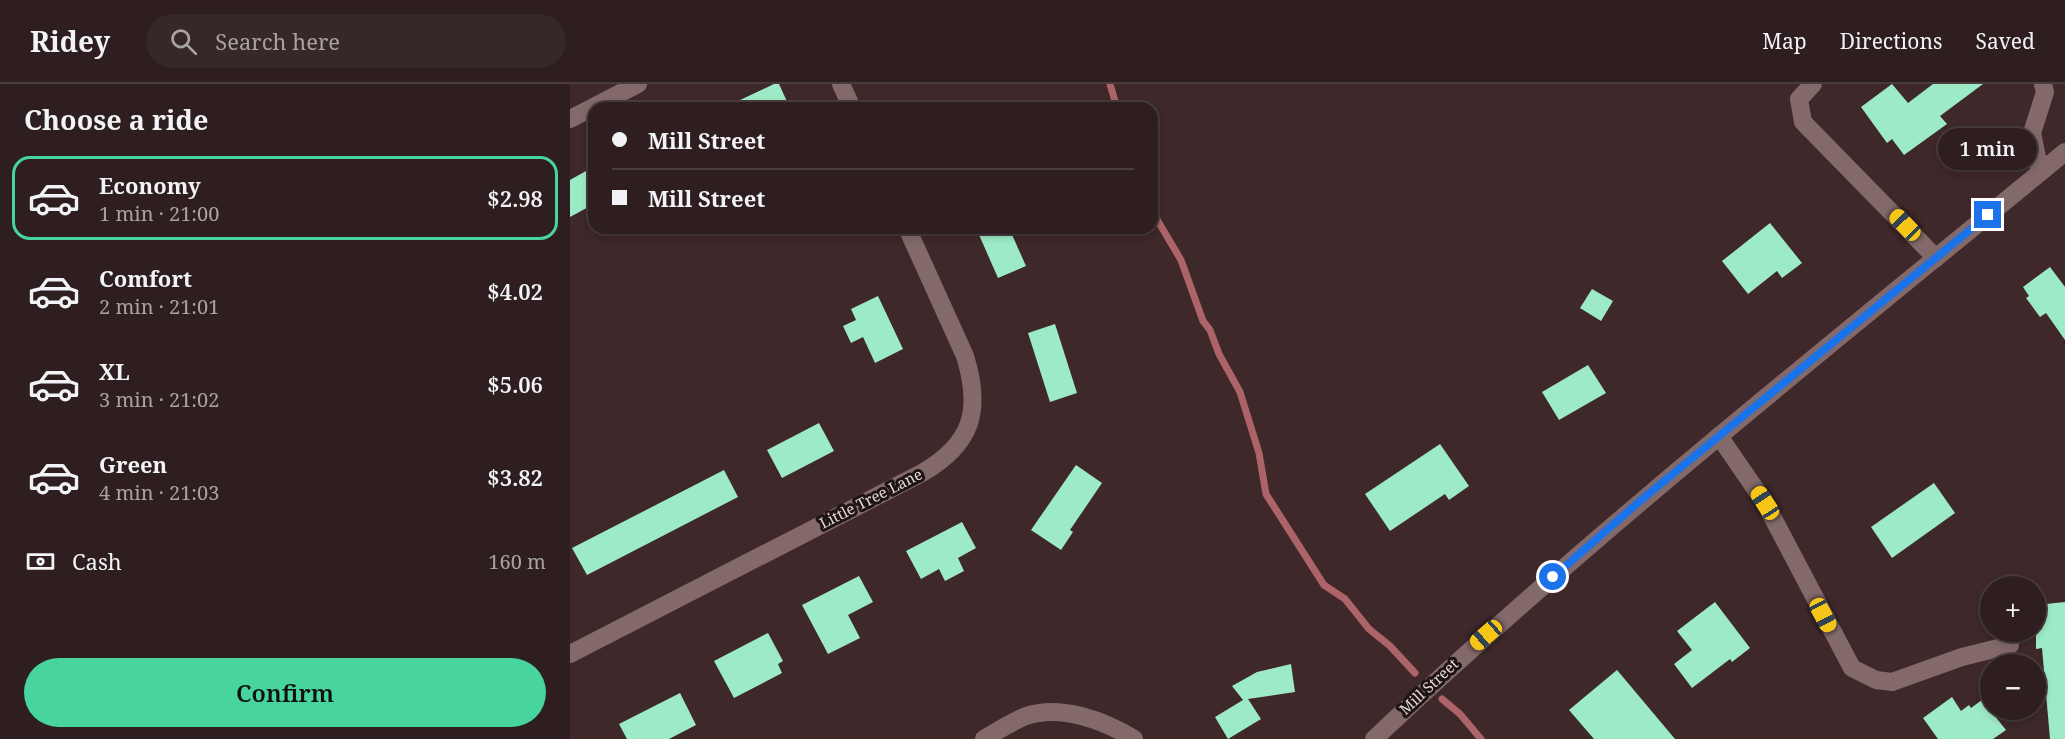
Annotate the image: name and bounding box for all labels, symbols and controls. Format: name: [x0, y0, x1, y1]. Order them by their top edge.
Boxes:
search box: [146, 14, 566, 68]
text: Ridey: [30, 22, 110, 60]
icon: search: [167, 25, 200, 58]
text: Search here: [215, 26, 340, 56]
text: Map: [1762, 27, 1807, 55]
text: Directions: [1840, 27, 1942, 55]
text: Saved: [1975, 27, 2035, 55]
text: Choose a ride: [24, 101, 209, 138]
text: Mill Street: [648, 125, 765, 155]
callout: 1 min: [1938, 128, 2038, 170]
text: 1 min: [1960, 135, 2015, 162]
text: Economy: [99, 170, 201, 200]
icon: car: [27, 171, 81, 225]
text: $2.98: [487, 183, 543, 213]
text: Mill Street: [648, 183, 765, 213]
text: 1 min · 21:00: [99, 200, 219, 227]
route end: [1974, 201, 2001, 228]
car: [1886, 206, 1924, 244]
text: Comfort: [99, 263, 192, 293]
icon: car: [27, 264, 81, 318]
text: $4.02: [487, 276, 543, 306]
text: 2 min · 21:01: [99, 293, 219, 320]
text: XL: [99, 356, 130, 386]
icon: car: [27, 357, 81, 411]
text: $5.06: [487, 369, 543, 399]
text: 3 min · 21:02: [99, 386, 219, 413]
text: Green: [99, 449, 167, 479]
icon: car: [27, 450, 81, 504]
text: $3.82: [487, 462, 543, 492]
street label: Little Tree Lane: [816, 464, 925, 533]
text: 4 min · 21:03: [99, 479, 219, 506]
car: [1748, 483, 1782, 523]
icon: cash: [24, 545, 57, 578]
text: Cash: [72, 546, 122, 576]
text: 160 m: [488, 548, 546, 575]
route start: [1539, 563, 1566, 590]
map controls: [1980, 576, 2046, 720]
button: +: [1980, 576, 2046, 642]
car: [1807, 595, 1839, 635]
car: [1467, 616, 1505, 654]
street label: Mill Street: [1394, 654, 1462, 719]
button: −: [1980, 654, 2046, 720]
button: Confirm: [24, 658, 546, 727]

